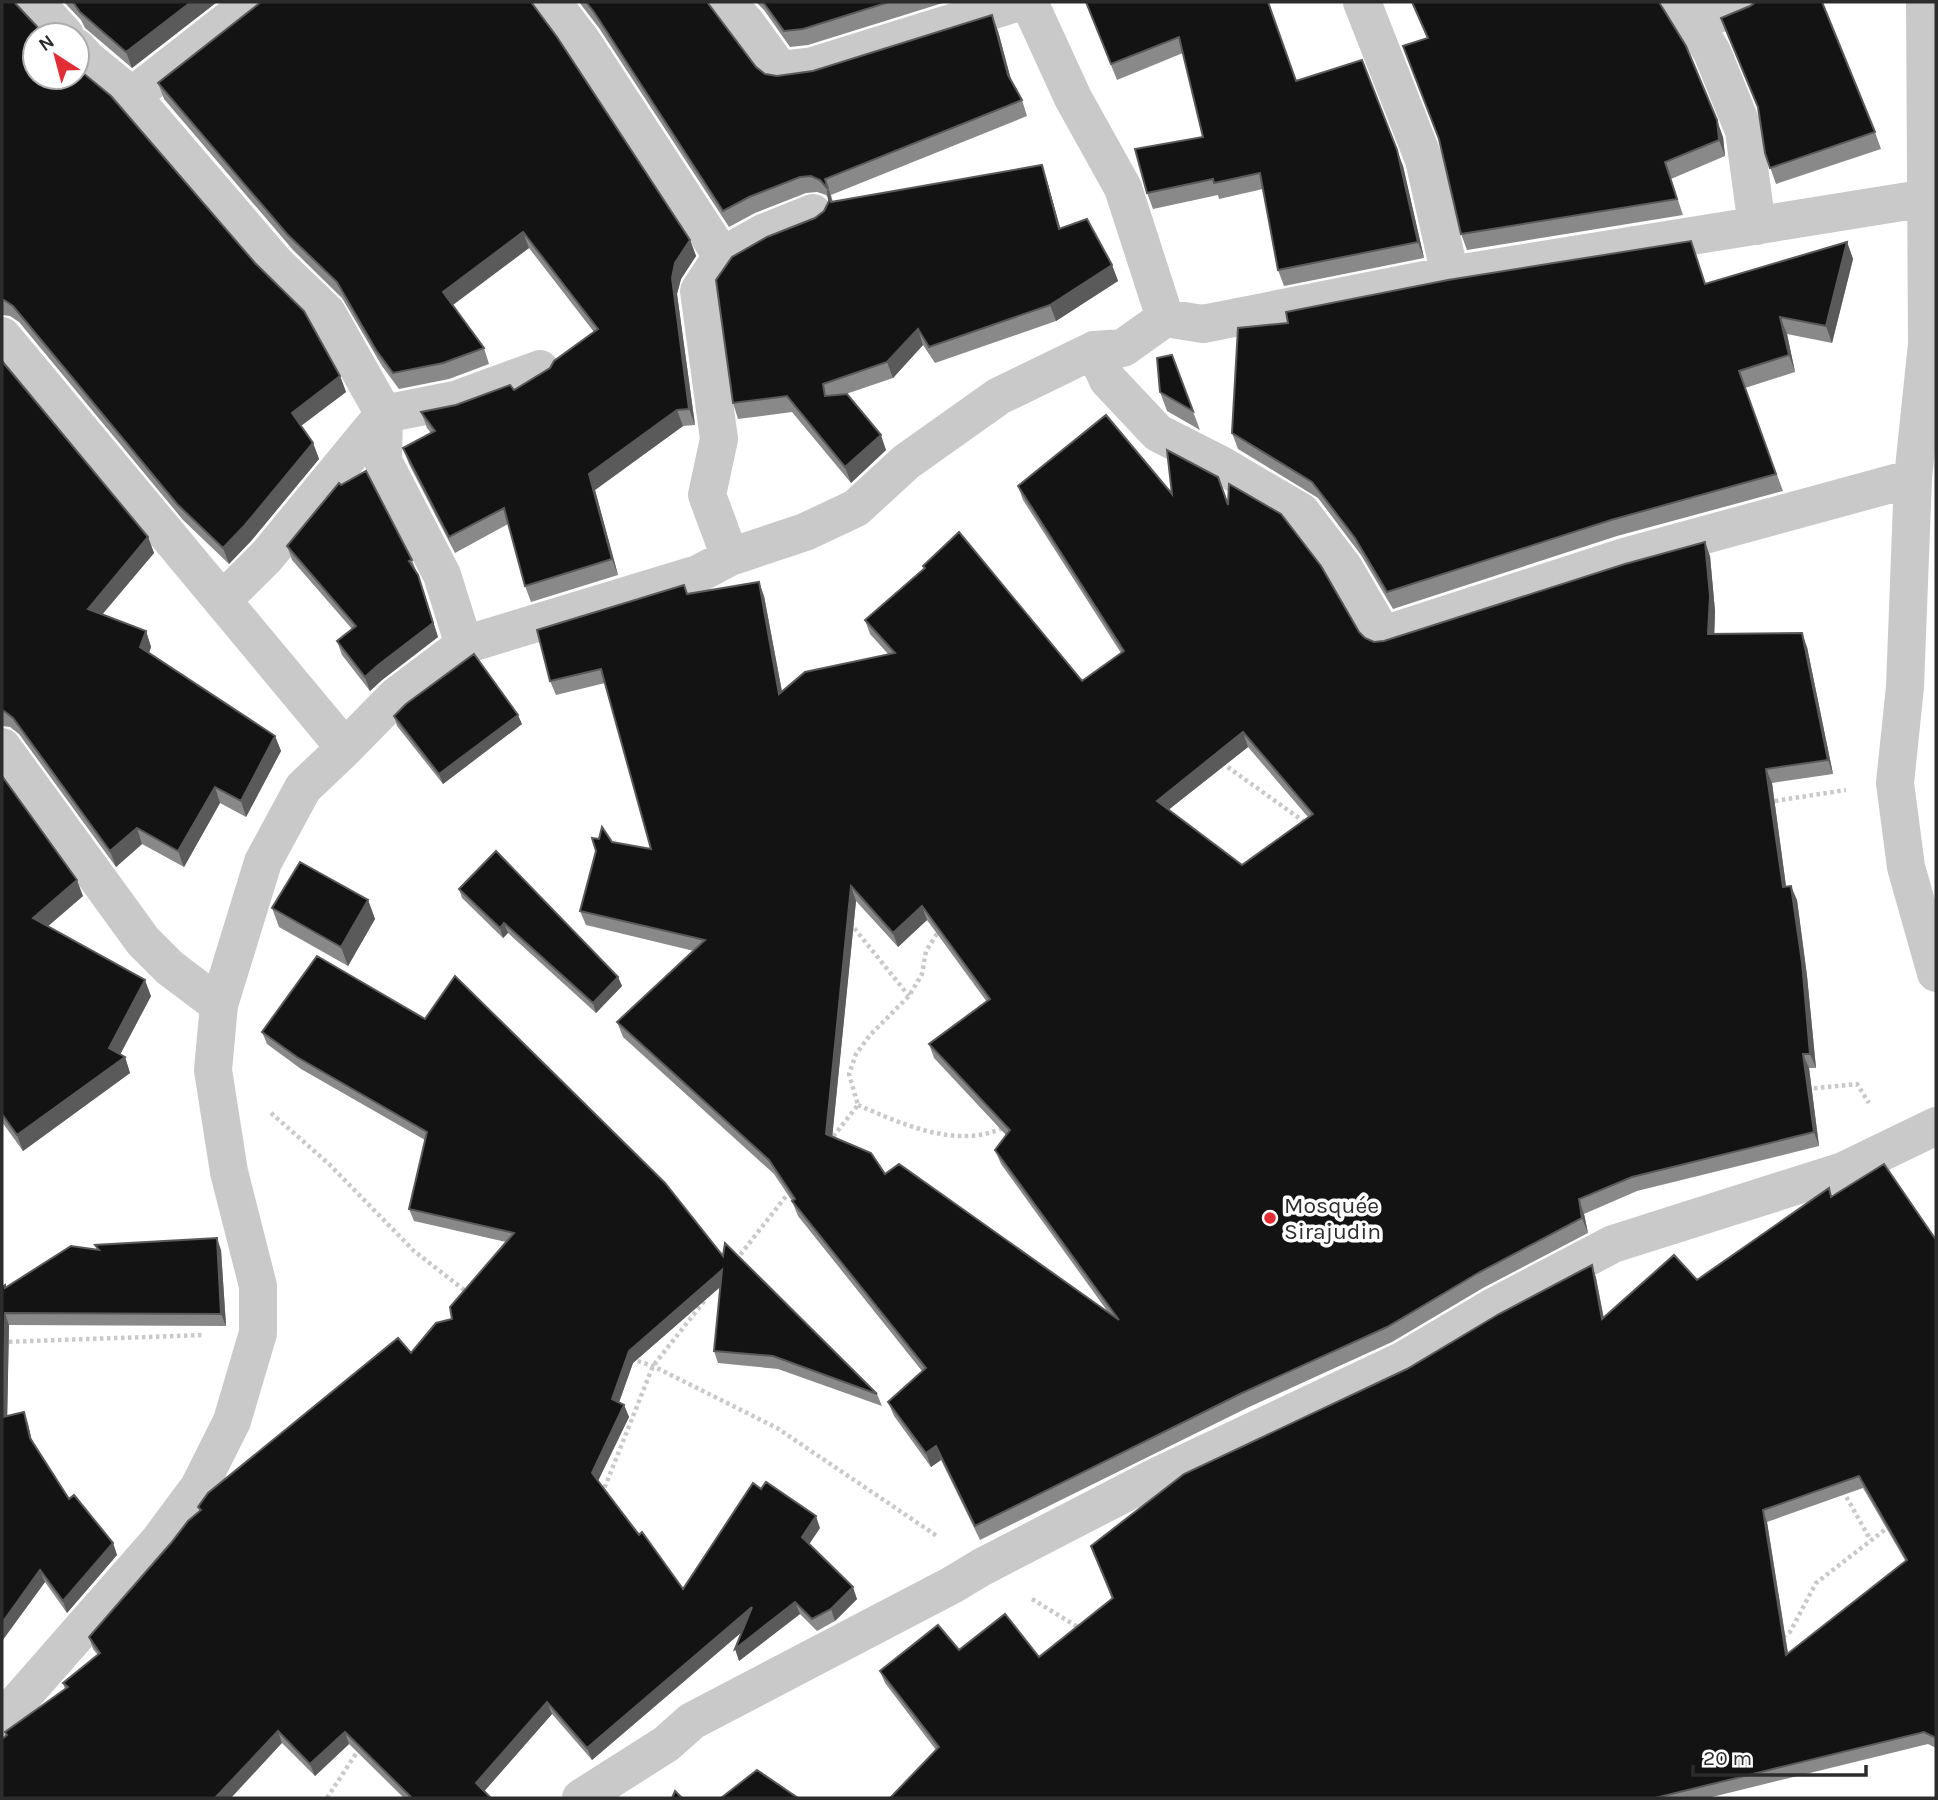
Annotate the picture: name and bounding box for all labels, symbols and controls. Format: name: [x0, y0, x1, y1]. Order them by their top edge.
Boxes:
north arrow: [21, 21, 91, 91]
text: N: [35, 30, 59, 56]
place label: Mosquée Sirajudin: [1284, 1192, 1381, 1245]
marker: Mosquée Sirajudin: [1262, 1210, 1278, 1226]
scale bar: [1693, 1734, 1866, 1778]
text: 20 m: [1703, 1746, 1752, 1770]

